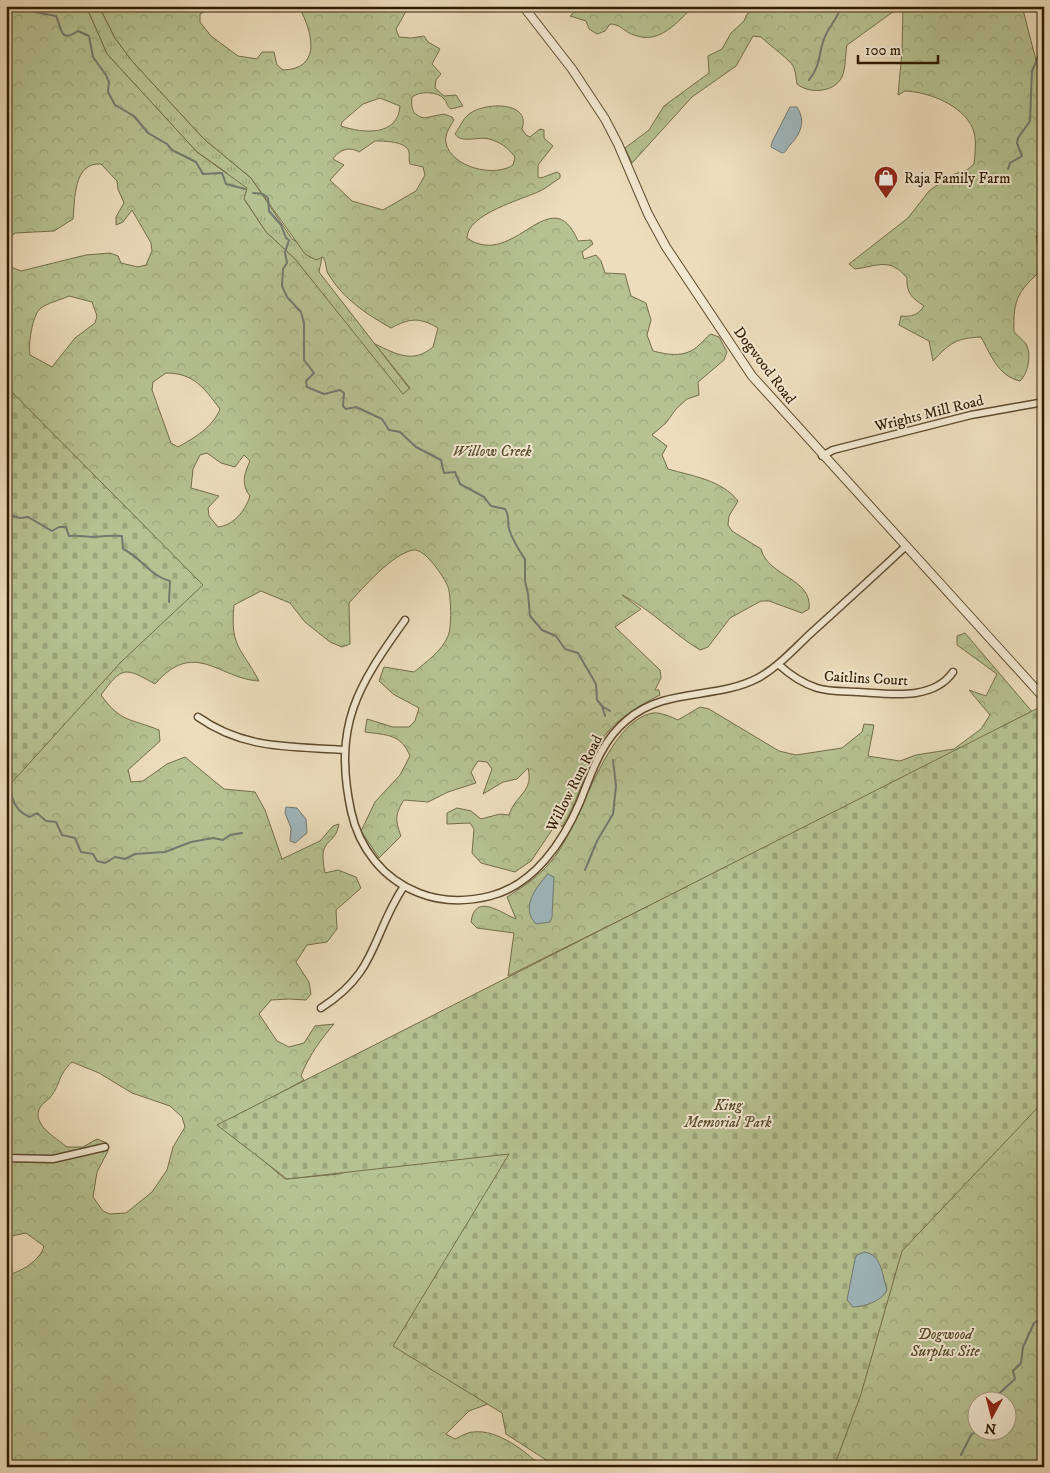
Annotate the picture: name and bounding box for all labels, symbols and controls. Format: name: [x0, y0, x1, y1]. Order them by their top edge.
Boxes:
scale bar: [858, 32, 938, 64]
text: 100 m: [865, 41, 901, 60]
shop icon: Raja Family Farm: [873, 165, 899, 199]
place label: Raja Family Farm: [904, 169, 1010, 188]
street label: Dogwood Road: [729, 323, 800, 408]
street label: Wrights Mill Road: [872, 391, 986, 436]
park label: Willow Creek: [452, 442, 532, 461]
street label: Caitlins Court: [823, 667, 909, 690]
street label: Willow Run Road: [541, 731, 607, 836]
park label: King Memorial Park: [683, 1096, 772, 1132]
park label: Dogwood Surplus Site: [909, 1325, 980, 1361]
north arrow: [968, 1390, 1018, 1440]
text: N: [983, 1418, 997, 1438]

